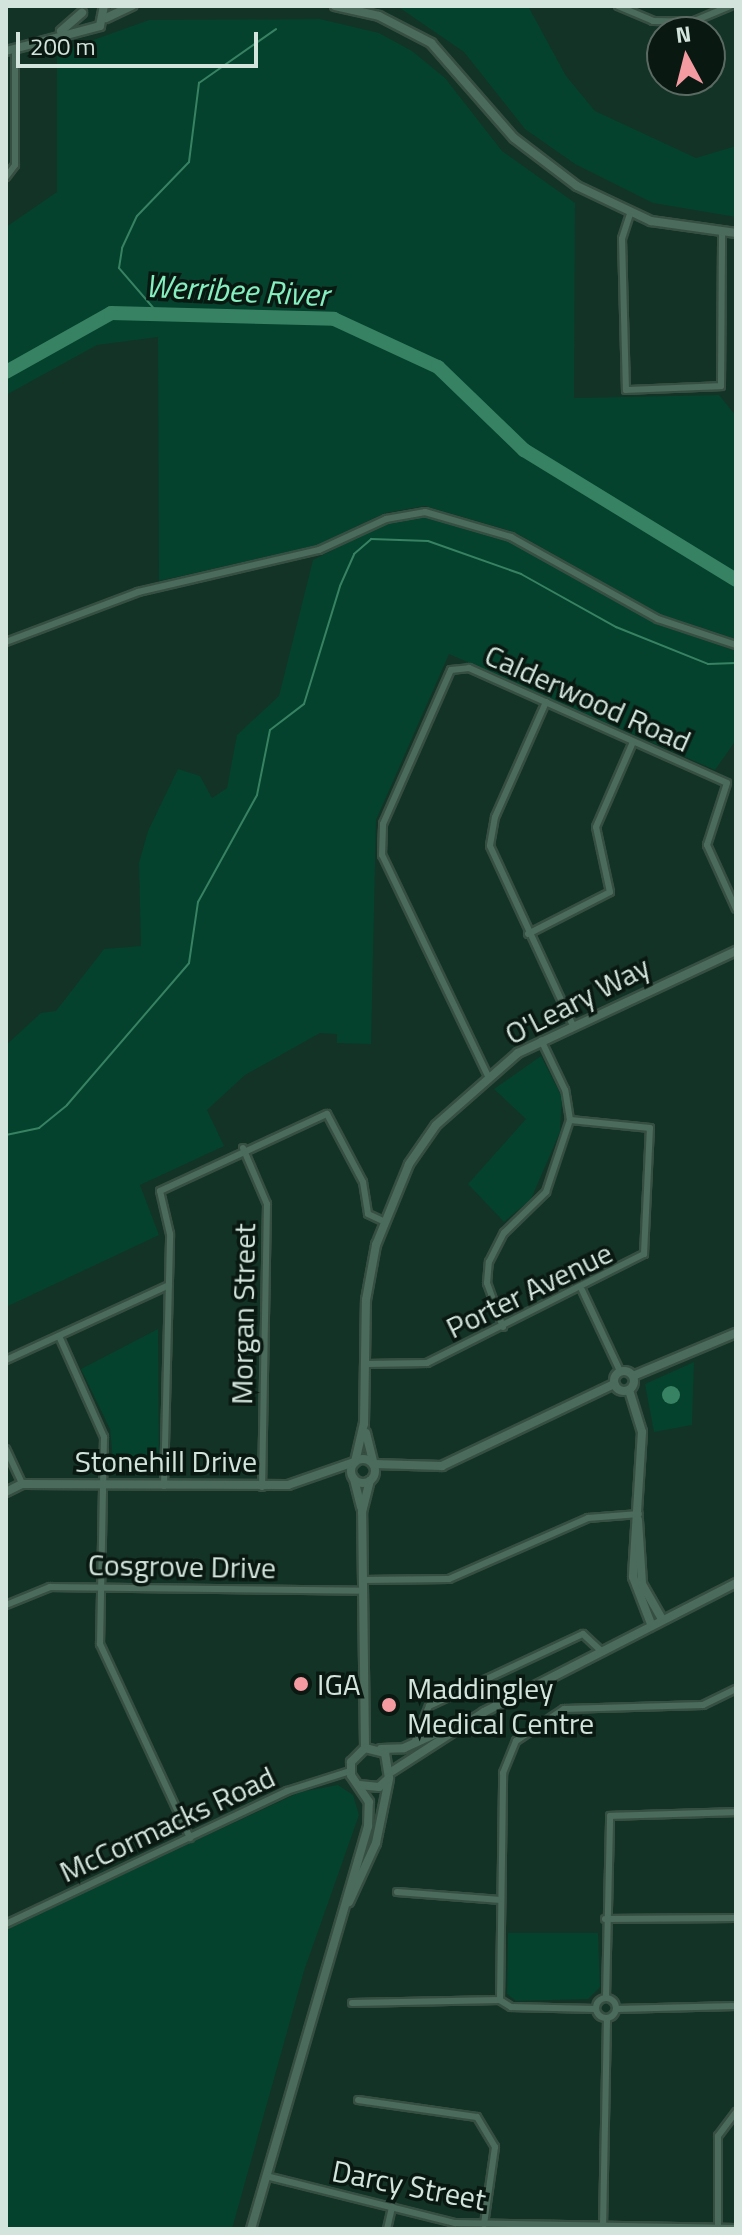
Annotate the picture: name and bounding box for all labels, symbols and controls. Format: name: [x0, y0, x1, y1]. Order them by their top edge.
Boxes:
scale bar: [20, 16, 262, 66]
north arrow: [646, 16, 726, 96]
text: N: [674, 16, 693, 52]
text: 200 m: [30, 28, 96, 64]
water label: Werribee River: [144, 266, 330, 314]
street label: Calderwood Road: [480, 637, 696, 759]
street label: O'Leary Way: [499, 948, 655, 1052]
street label: Morgan Street: [223, 1223, 263, 1405]
street label: Porter Avenue: [440, 1234, 618, 1346]
street label: Stonehill Drive: [75, 1443, 257, 1479]
street label: Cosgrove Drive: [88, 1546, 276, 1586]
place label: IGA: [317, 1666, 361, 1702]
place label: Maddingley Medical Centre: [407, 1670, 594, 1740]
marker: IGA: [292, 1675, 310, 1693]
marker: Maddingley Medical Centre: [378, 1694, 400, 1716]
street label: McCormacks Road: [54, 1758, 280, 1890]
street label: Darcy Street: [329, 2152, 489, 2218]

